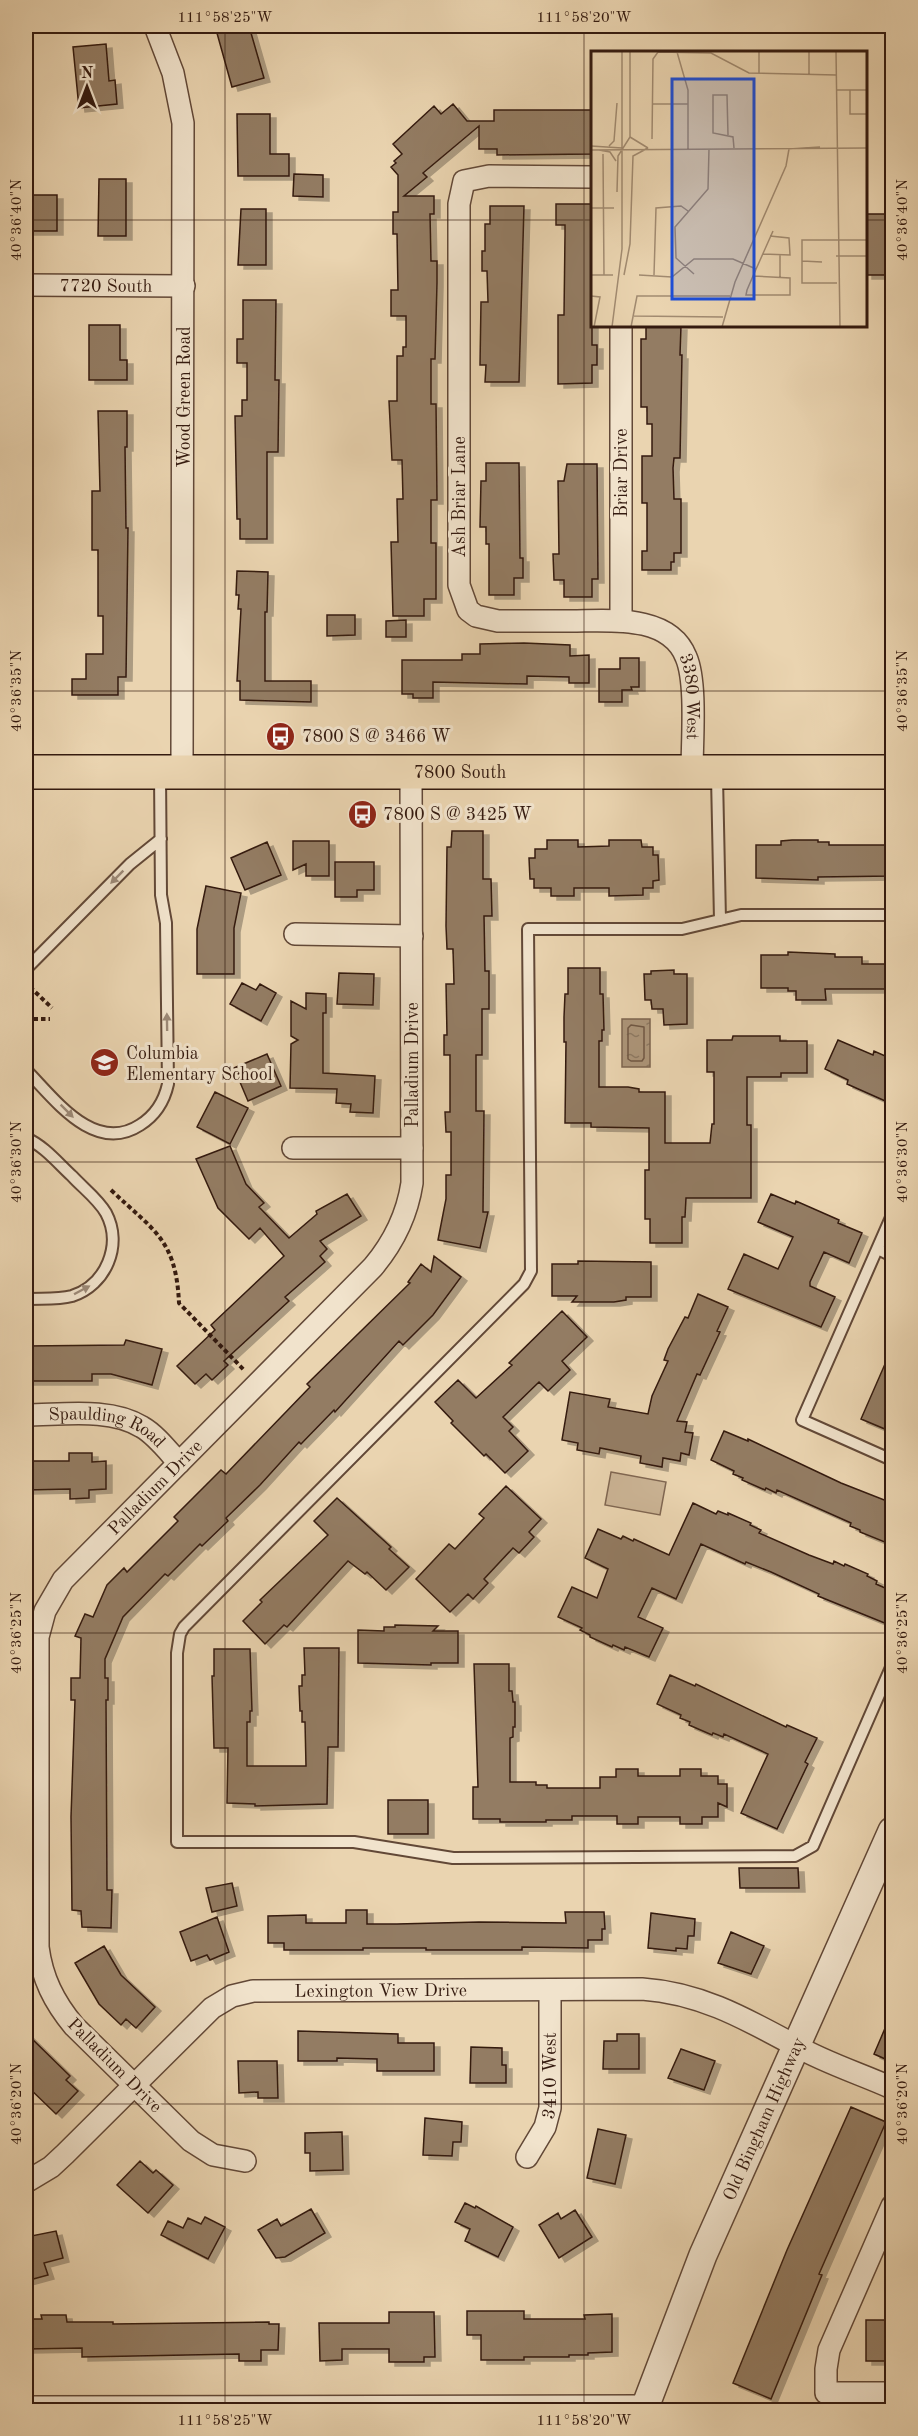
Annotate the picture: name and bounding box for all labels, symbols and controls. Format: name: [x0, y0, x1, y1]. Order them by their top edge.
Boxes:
text: 111°58'25"W: [177, 11, 273, 26]
text: 111°58'20"W: [536, 11, 632, 26]
inset map: [591, 51, 867, 327]
north arrow: [57, 57, 117, 117]
text: N: [81, 66, 94, 82]
text: 40°36'40"N: [10, 179, 25, 261]
text: 40°36'40"N: [896, 179, 911, 261]
street label: 7720 South: [60, 277, 153, 296]
street label: Wood Green Road: [176, 326, 194, 468]
street label: Briar Drive: [613, 428, 631, 518]
street label: Ash Briar Lane: [451, 436, 469, 558]
text: 40°36'35"N: [10, 650, 25, 732]
text: 40°36'35"N: [896, 650, 911, 732]
street label: 3380 West: [676, 651, 701, 740]
bus stop icon: 7800 S @ 3466 W: [265, 720, 297, 752]
place label: 7800 S @ 3466 W: [302, 728, 451, 746]
street label: 7800 South: [414, 764, 507, 782]
bus stop icon: 7800 S @ 3425 W: [346, 798, 378, 830]
place label: 7800 S @ 3425 W: [383, 806, 532, 824]
one-way arrow: [110, 870, 124, 884]
street label: Palladium Drive: [404, 1002, 422, 1128]
one-way arrow: [162, 1012, 172, 1031]
place label: Columbia Elementary School: [126, 1045, 273, 1084]
school or university icon: Columbia Elementary School: [89, 1047, 121, 1079]
one-way arrow: [60, 1104, 74, 1118]
text: 40°36'30"N: [10, 1121, 25, 1203]
text: 40°36'30"N: [896, 1121, 911, 1203]
one-way arrow: [74, 1285, 91, 1295]
street label: Spaulding Road: [48, 1405, 168, 1451]
street label: Palladium Drive: [105, 1437, 206, 1539]
text: 40°36'25"N: [10, 1592, 25, 1674]
text: 40°36'25"N: [896, 1592, 911, 1674]
street label: Lexington View Drive: [294, 1982, 467, 2001]
street label: Palladium Drive: [64, 2015, 165, 2116]
street label: 3410 West: [539, 2032, 560, 2121]
street label: Old Bingham Highway: [720, 2034, 809, 2204]
text: 40°36'20"N: [10, 2063, 25, 2145]
text: 40°36'20"N: [896, 2063, 911, 2145]
text: 111°58'25"W: [177, 2414, 273, 2429]
text: 111°58'20"W: [536, 2414, 632, 2429]

